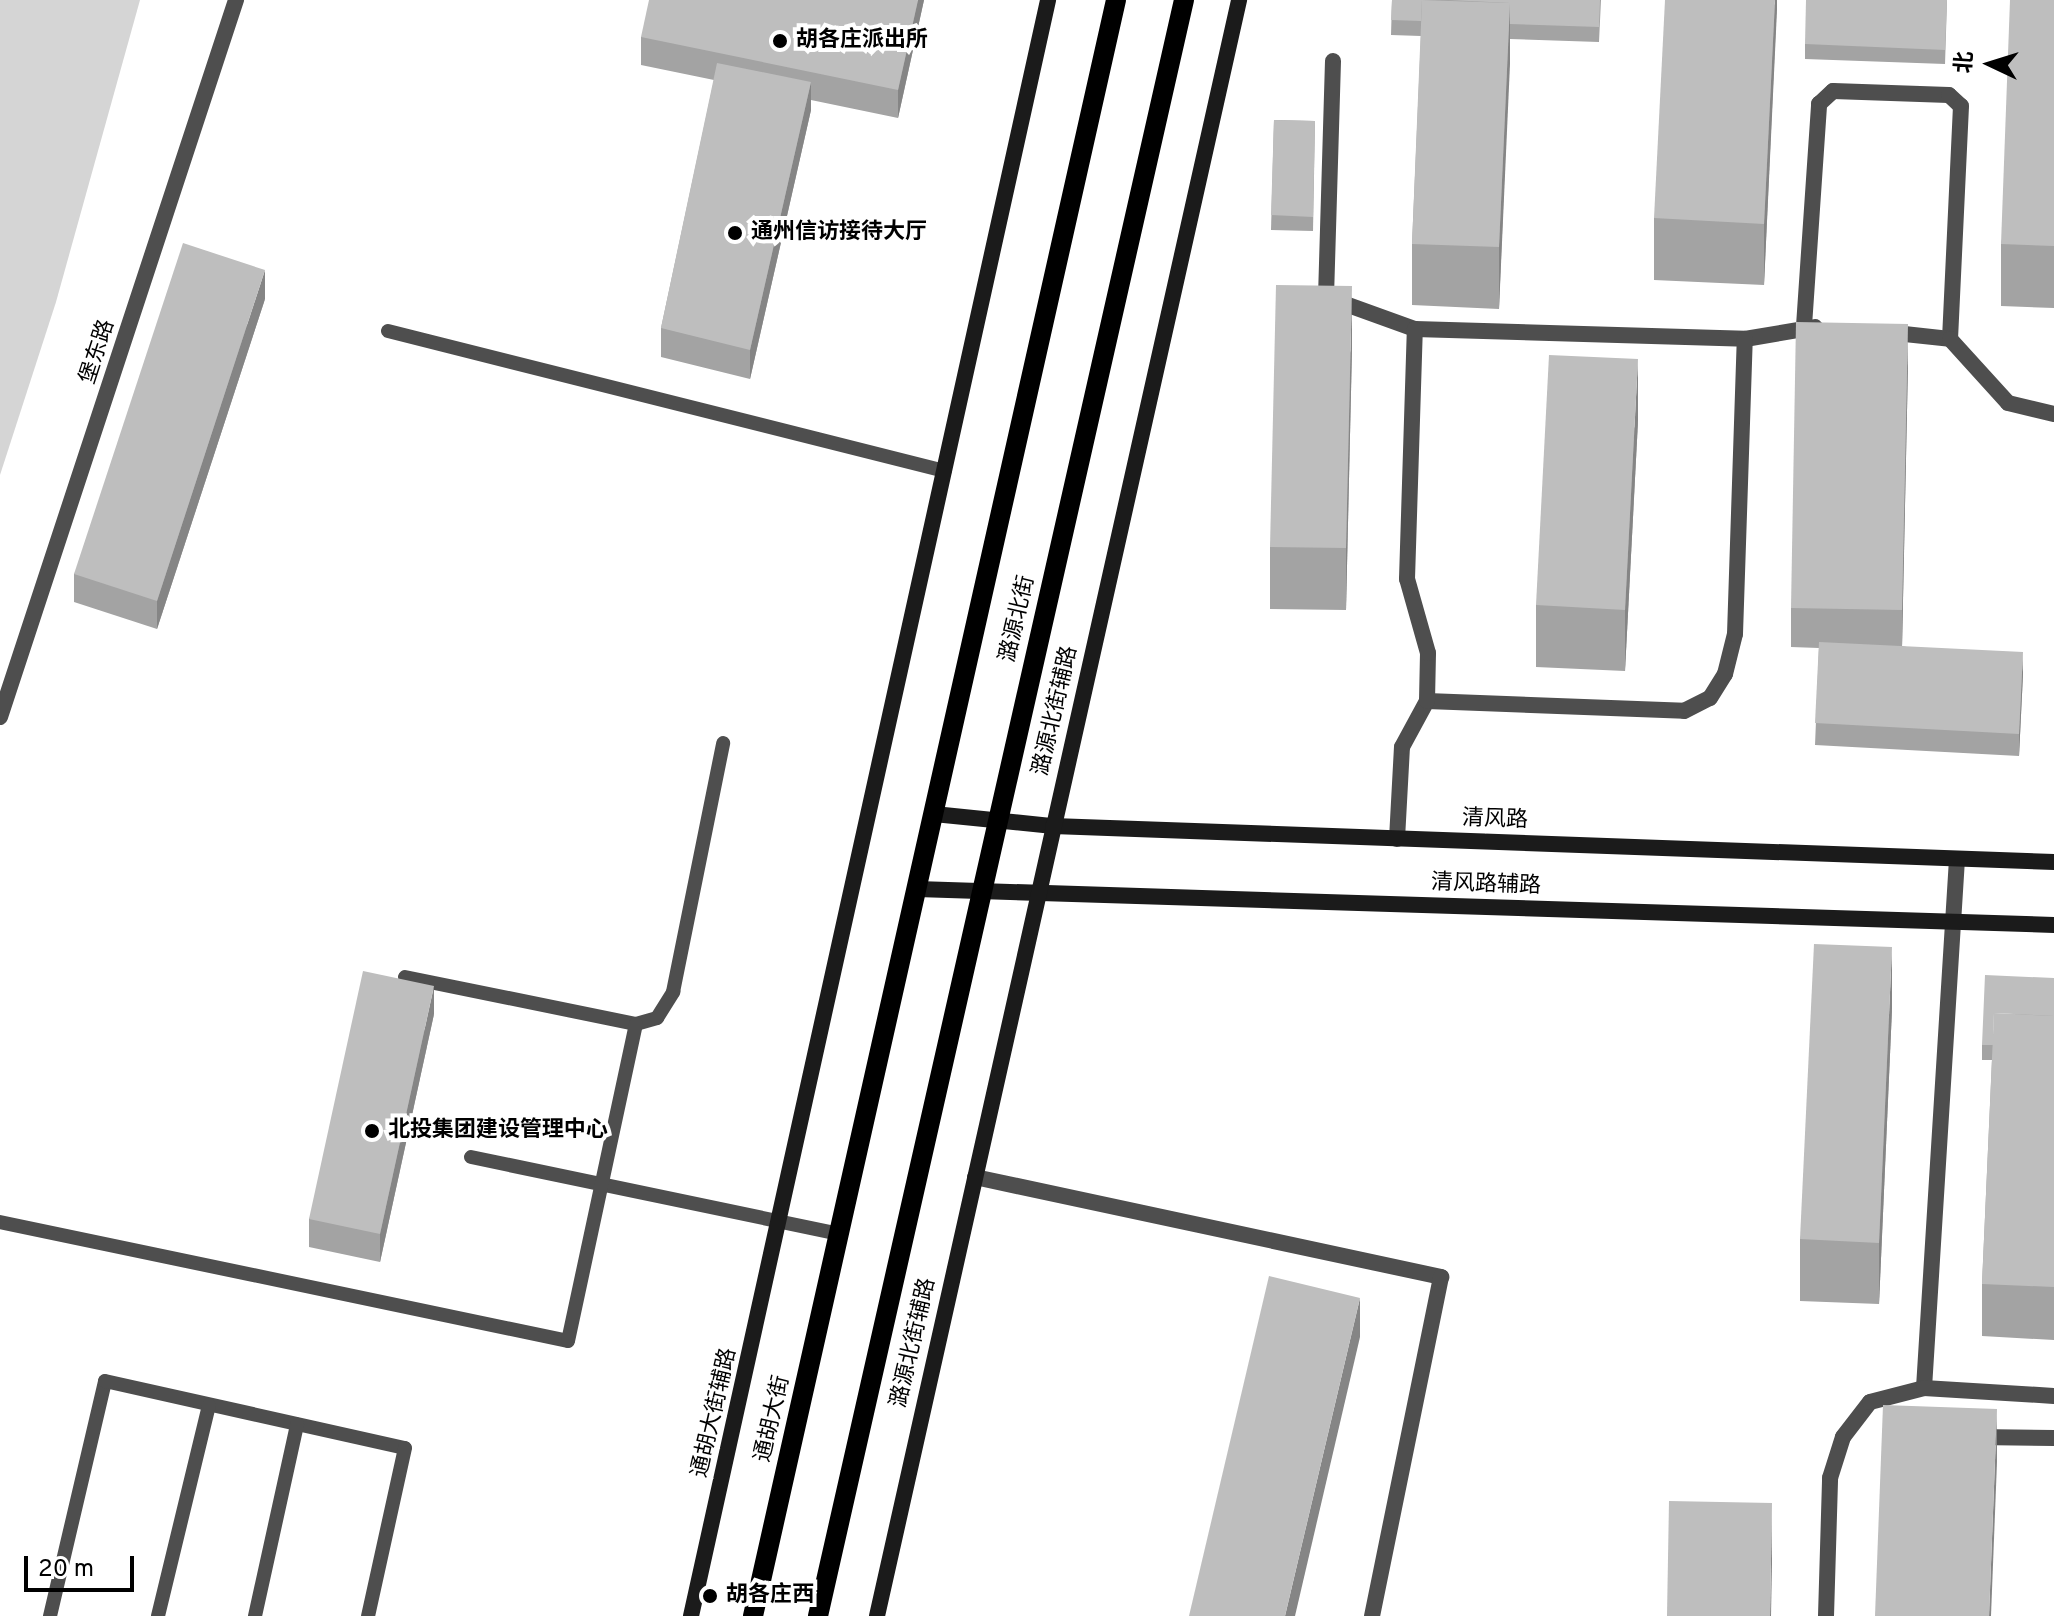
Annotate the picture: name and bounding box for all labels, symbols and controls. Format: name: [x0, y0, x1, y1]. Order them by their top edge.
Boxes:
north arrow: [1950, 24, 2030, 104]
place label: 胡各庄派出所: [796, 28, 928, 54]
marker: 胡各庄派出所: [771, 32, 789, 50]
text: 北: [1951, 50, 1980, 74]
place label: 通州信访接待大厅: [751, 220, 927, 246]
marker: 通州信访接待大厅: [726, 224, 744, 242]
street label: 堡东路: [75, 317, 121, 387]
street label: 潞源北街: [995, 573, 1041, 665]
street label: 潞源北街辅路: [1028, 644, 1084, 778]
street label: 清风路: [1462, 806, 1528, 834]
street label: 清风路辅路: [1431, 870, 1541, 900]
place label: 北投集团建设管理中心: [388, 1118, 608, 1144]
marker: 北投集团建设管理中心: [363, 1122, 381, 1140]
street label: 潞源北街辅路: [886, 1276, 942, 1410]
street label: 通胡大街辅路: [687, 1346, 743, 1480]
street label: 通胡大街: [750, 1373, 796, 1465]
scale bar: [28, 1540, 138, 1590]
text: 20 m: [38, 1555, 94, 1585]
place label: 胡各庄西: [726, 1583, 814, 1609]
marker: 胡各庄西: [701, 1587, 719, 1605]

